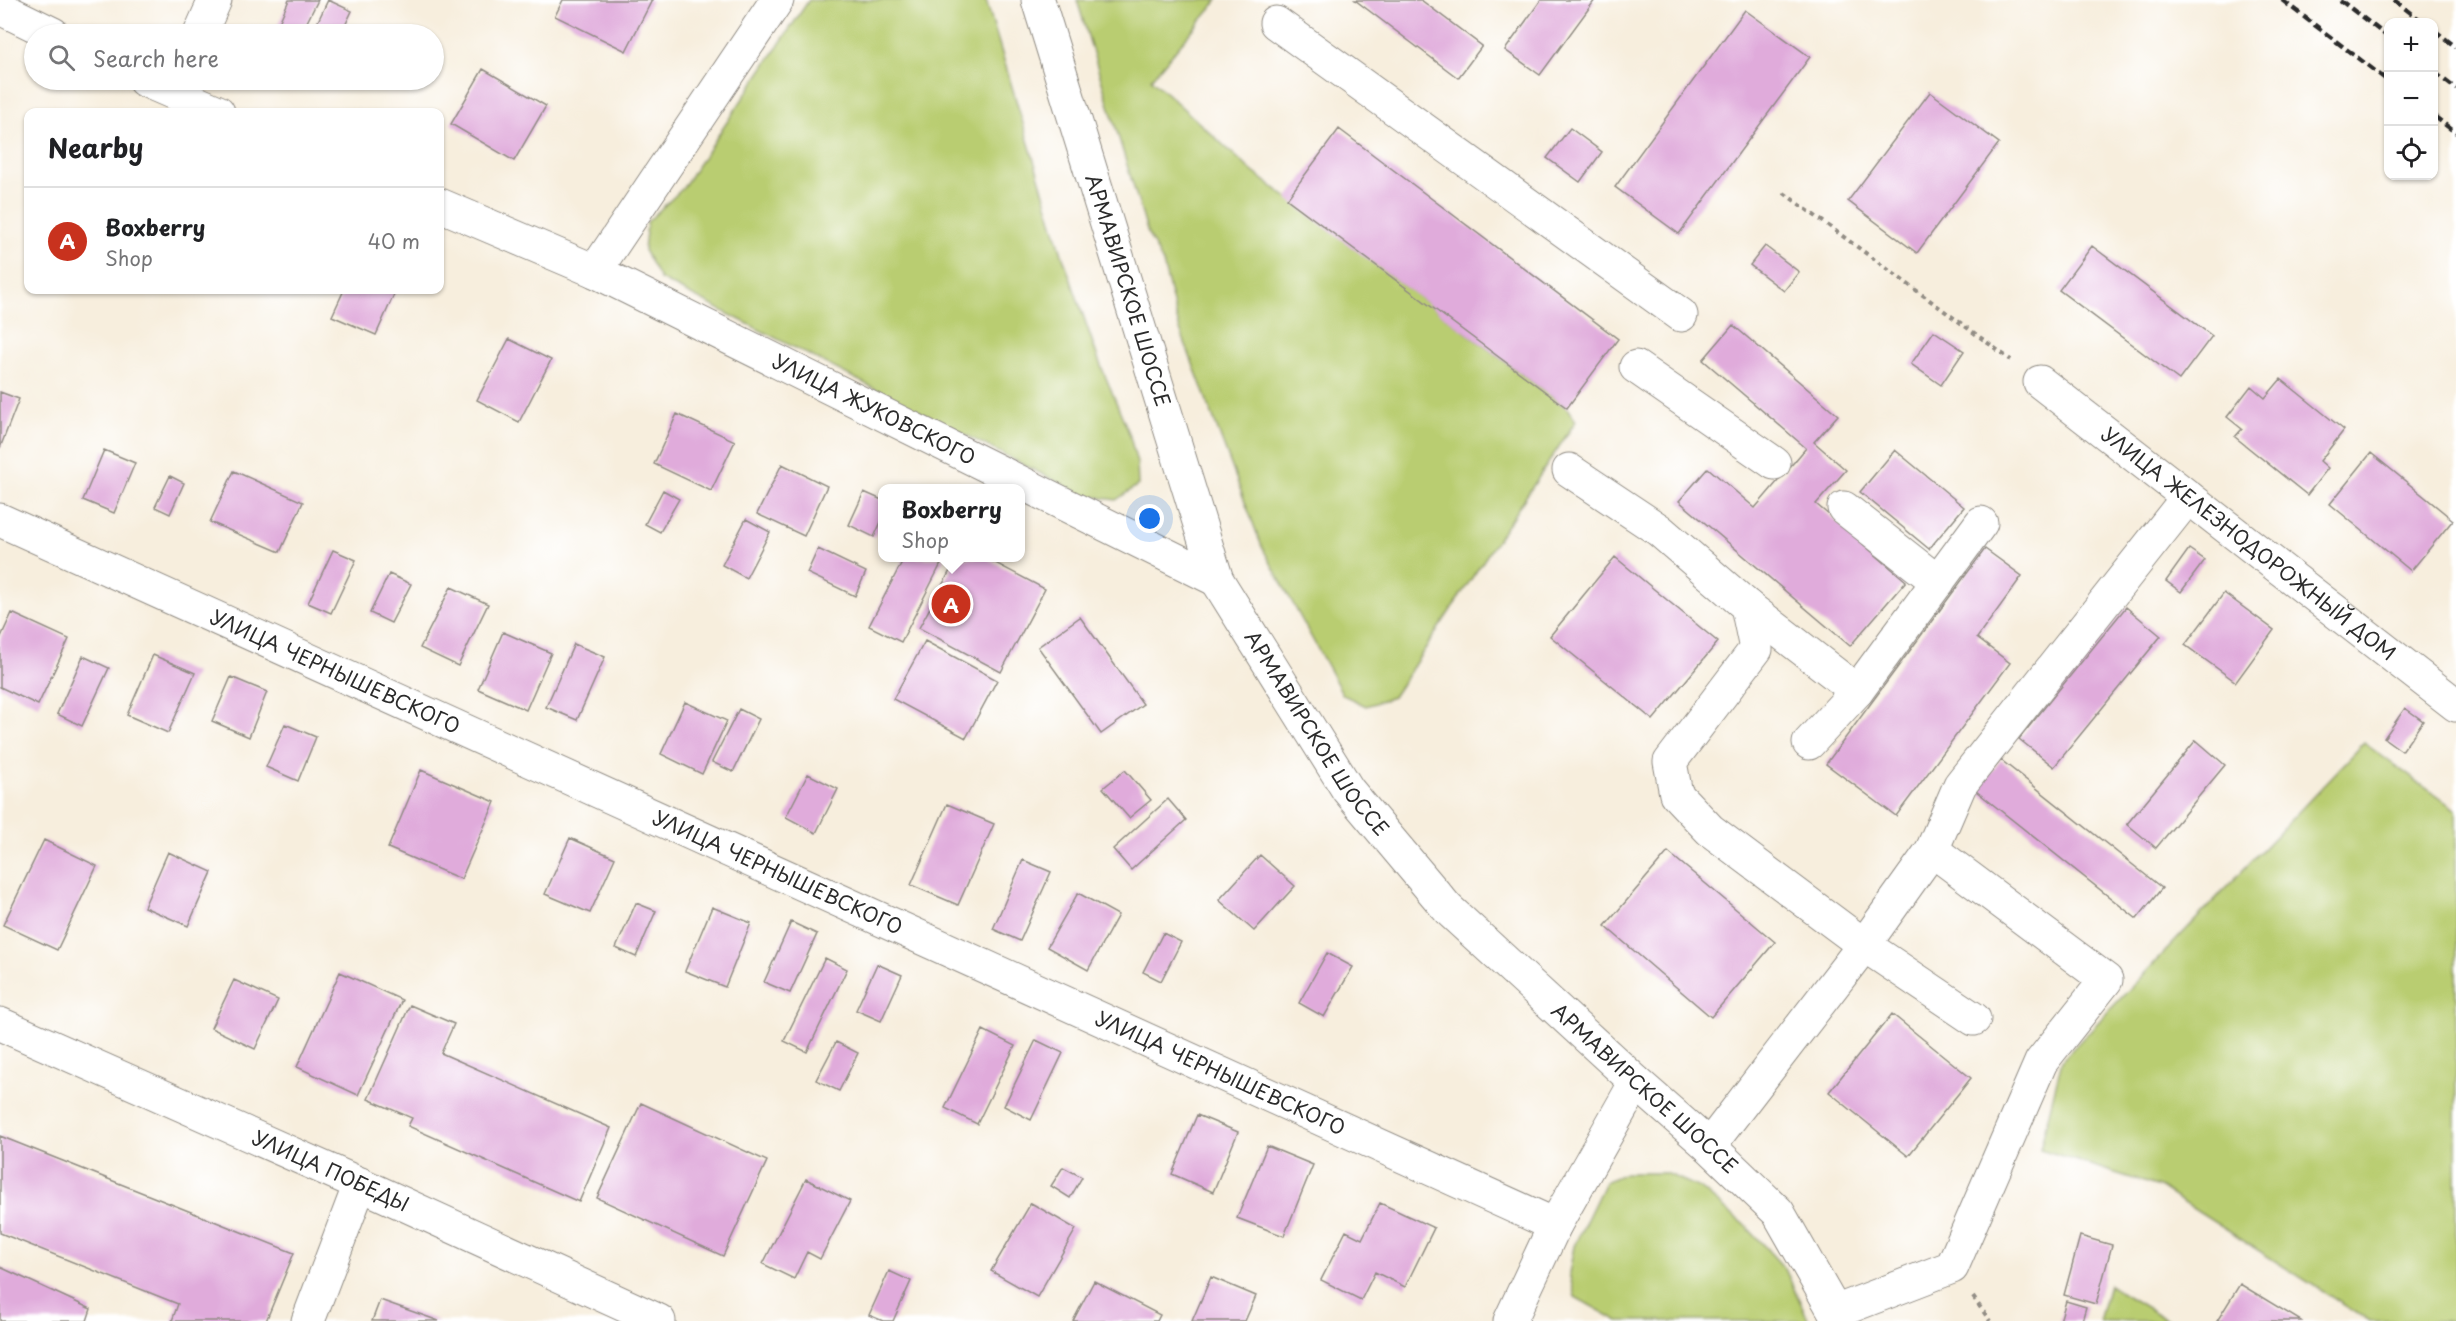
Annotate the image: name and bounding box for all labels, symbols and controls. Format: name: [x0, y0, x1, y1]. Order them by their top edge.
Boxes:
map controls: [2384, 18, 2438, 180]
button: +: [2384, 18, 2438, 72]
search box: [24, 24, 444, 90]
icon: search: [45, 41, 78, 74]
text: Search here: [93, 41, 219, 74]
button: −: [2384, 72, 2438, 126]
button: locate: [2384, 126, 2438, 180]
text: Nearby: [48, 128, 143, 167]
street label: АРМАВИРСКОЕ ШОССЕ: [1079, 170, 1179, 410]
text: Boxberry: [105, 210, 205, 243]
text: A: [60, 226, 75, 256]
text: 40 m: [368, 226, 420, 256]
text: Shop: [105, 243, 153, 273]
street label: УЛИЦА ЖУКОВСКОГО: [768, 346, 981, 472]
street label: УЛИЦА ЖЕЛЕЗНОДОРОЖНЫЙ ДОМ: [2096, 419, 2403, 667]
popup: [878, 484, 1025, 562]
text: Boxberry: [901, 492, 1002, 525]
your location: [1135, 504, 1164, 533]
text: Shop: [901, 525, 949, 555]
pin: A: [932, 582, 970, 626]
street label: УЛИЦА ЧЕРНЫШЕВСКОГО: [206, 601, 465, 741]
street label: АРМАВИРСКОЕ ШОССЕ: [1238, 624, 1397, 842]
street label: УЛИЦА ЧЕРНЫШЕВСКОГО: [648, 802, 908, 941]
street label: АРМАВИРСКОЕ ШОССЕ: [1545, 996, 1745, 1180]
street label: УЛИЦА ЧЕРНЫШЕВСКОГО: [1091, 1003, 1351, 1142]
street label: УЛИЦА ПОБЕДЫ: [248, 1122, 414, 1219]

